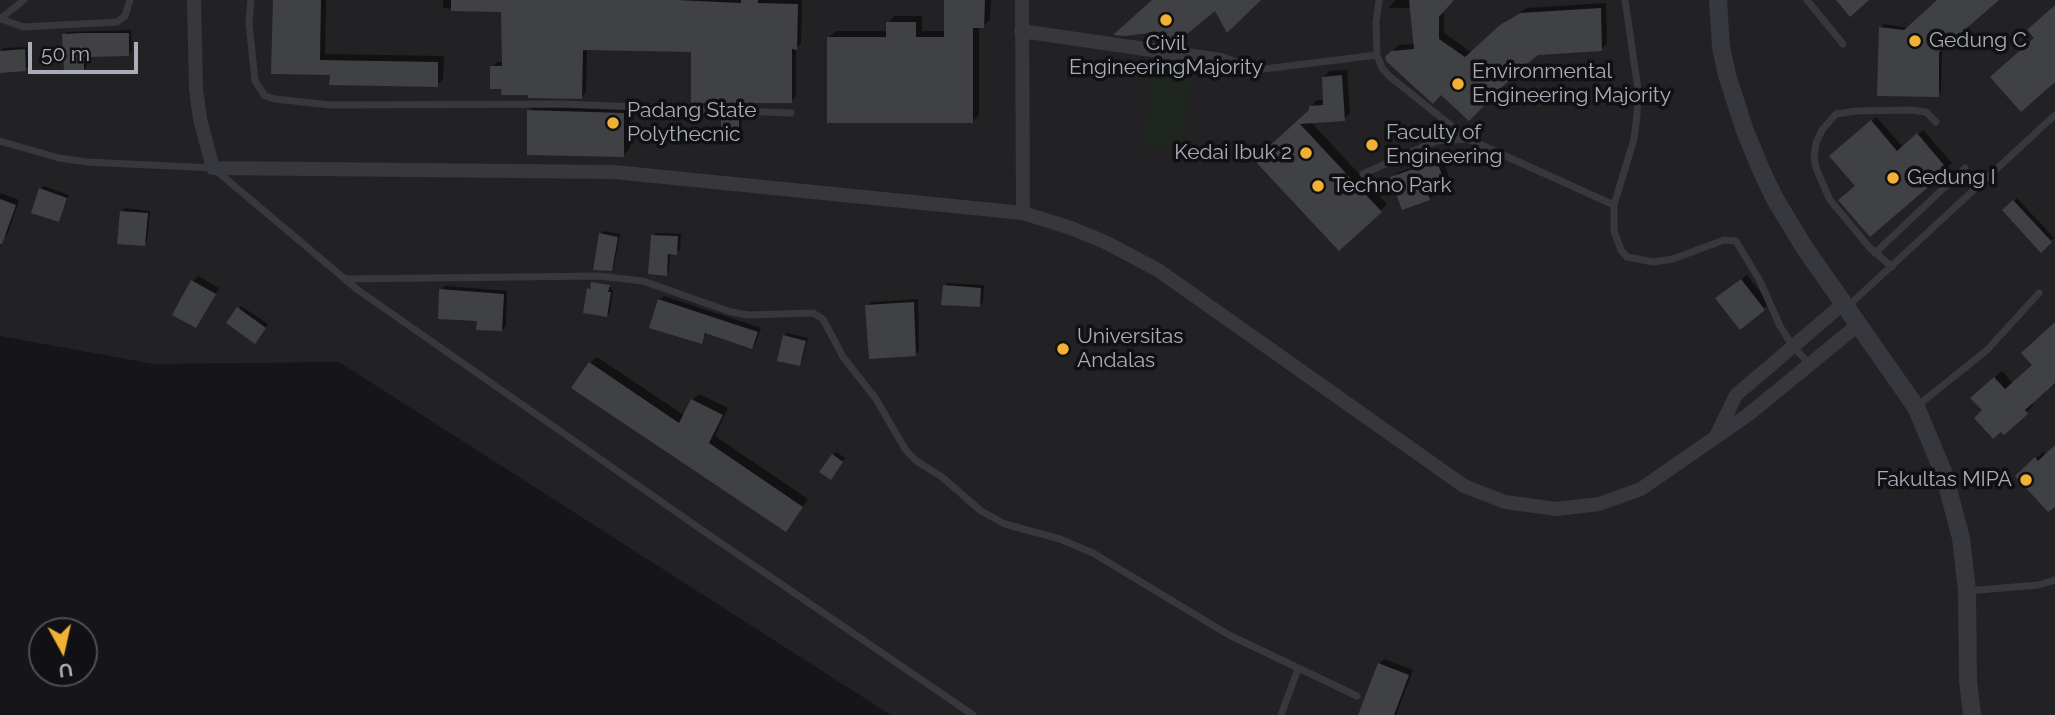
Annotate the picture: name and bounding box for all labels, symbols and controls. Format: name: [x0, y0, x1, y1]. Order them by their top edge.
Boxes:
marker: Civil EngineeringMajority: [1158, 12, 1174, 28]
scale bar: [32, 28, 142, 72]
place label: Gedung C: [1929, 28, 2027, 54]
place label: Civil EngineeringMajority: [1069, 31, 1263, 81]
marker: Gedung C: [1907, 33, 1923, 49]
text: 50 m: [41, 41, 90, 66]
place label: Environmental Engineering Majority: [1472, 59, 1671, 109]
marker: Environmental Engineering Majority: [1450, 76, 1466, 92]
place label: Padang State Polythecnic: [627, 98, 757, 148]
marker: Padang State Polythecnic: [605, 115, 621, 131]
place label: Faculty of Engineering: [1386, 120, 1503, 170]
marker: Faculty of Engineering: [1364, 137, 1380, 153]
place label: Kedai Ibuk 2: [1174, 140, 1292, 166]
marker: Kedai Ibuk 2: [1298, 145, 1314, 161]
place label: Gedung I: [1907, 165, 1996, 191]
marker: Gedung I: [1885, 170, 1901, 186]
place label: Techno Park: [1332, 173, 1452, 199]
marker: Techno Park: [1310, 178, 1326, 194]
place label: Universitas Andalas: [1077, 324, 1183, 374]
marker: Universitas Andalas: [1055, 341, 1071, 357]
place label: Fakultas MIPA: [1876, 467, 2012, 493]
marker: Fakultas MIPA: [2018, 472, 2034, 488]
north arrow: [28, 617, 98, 687]
text: U: [57, 659, 74, 683]

